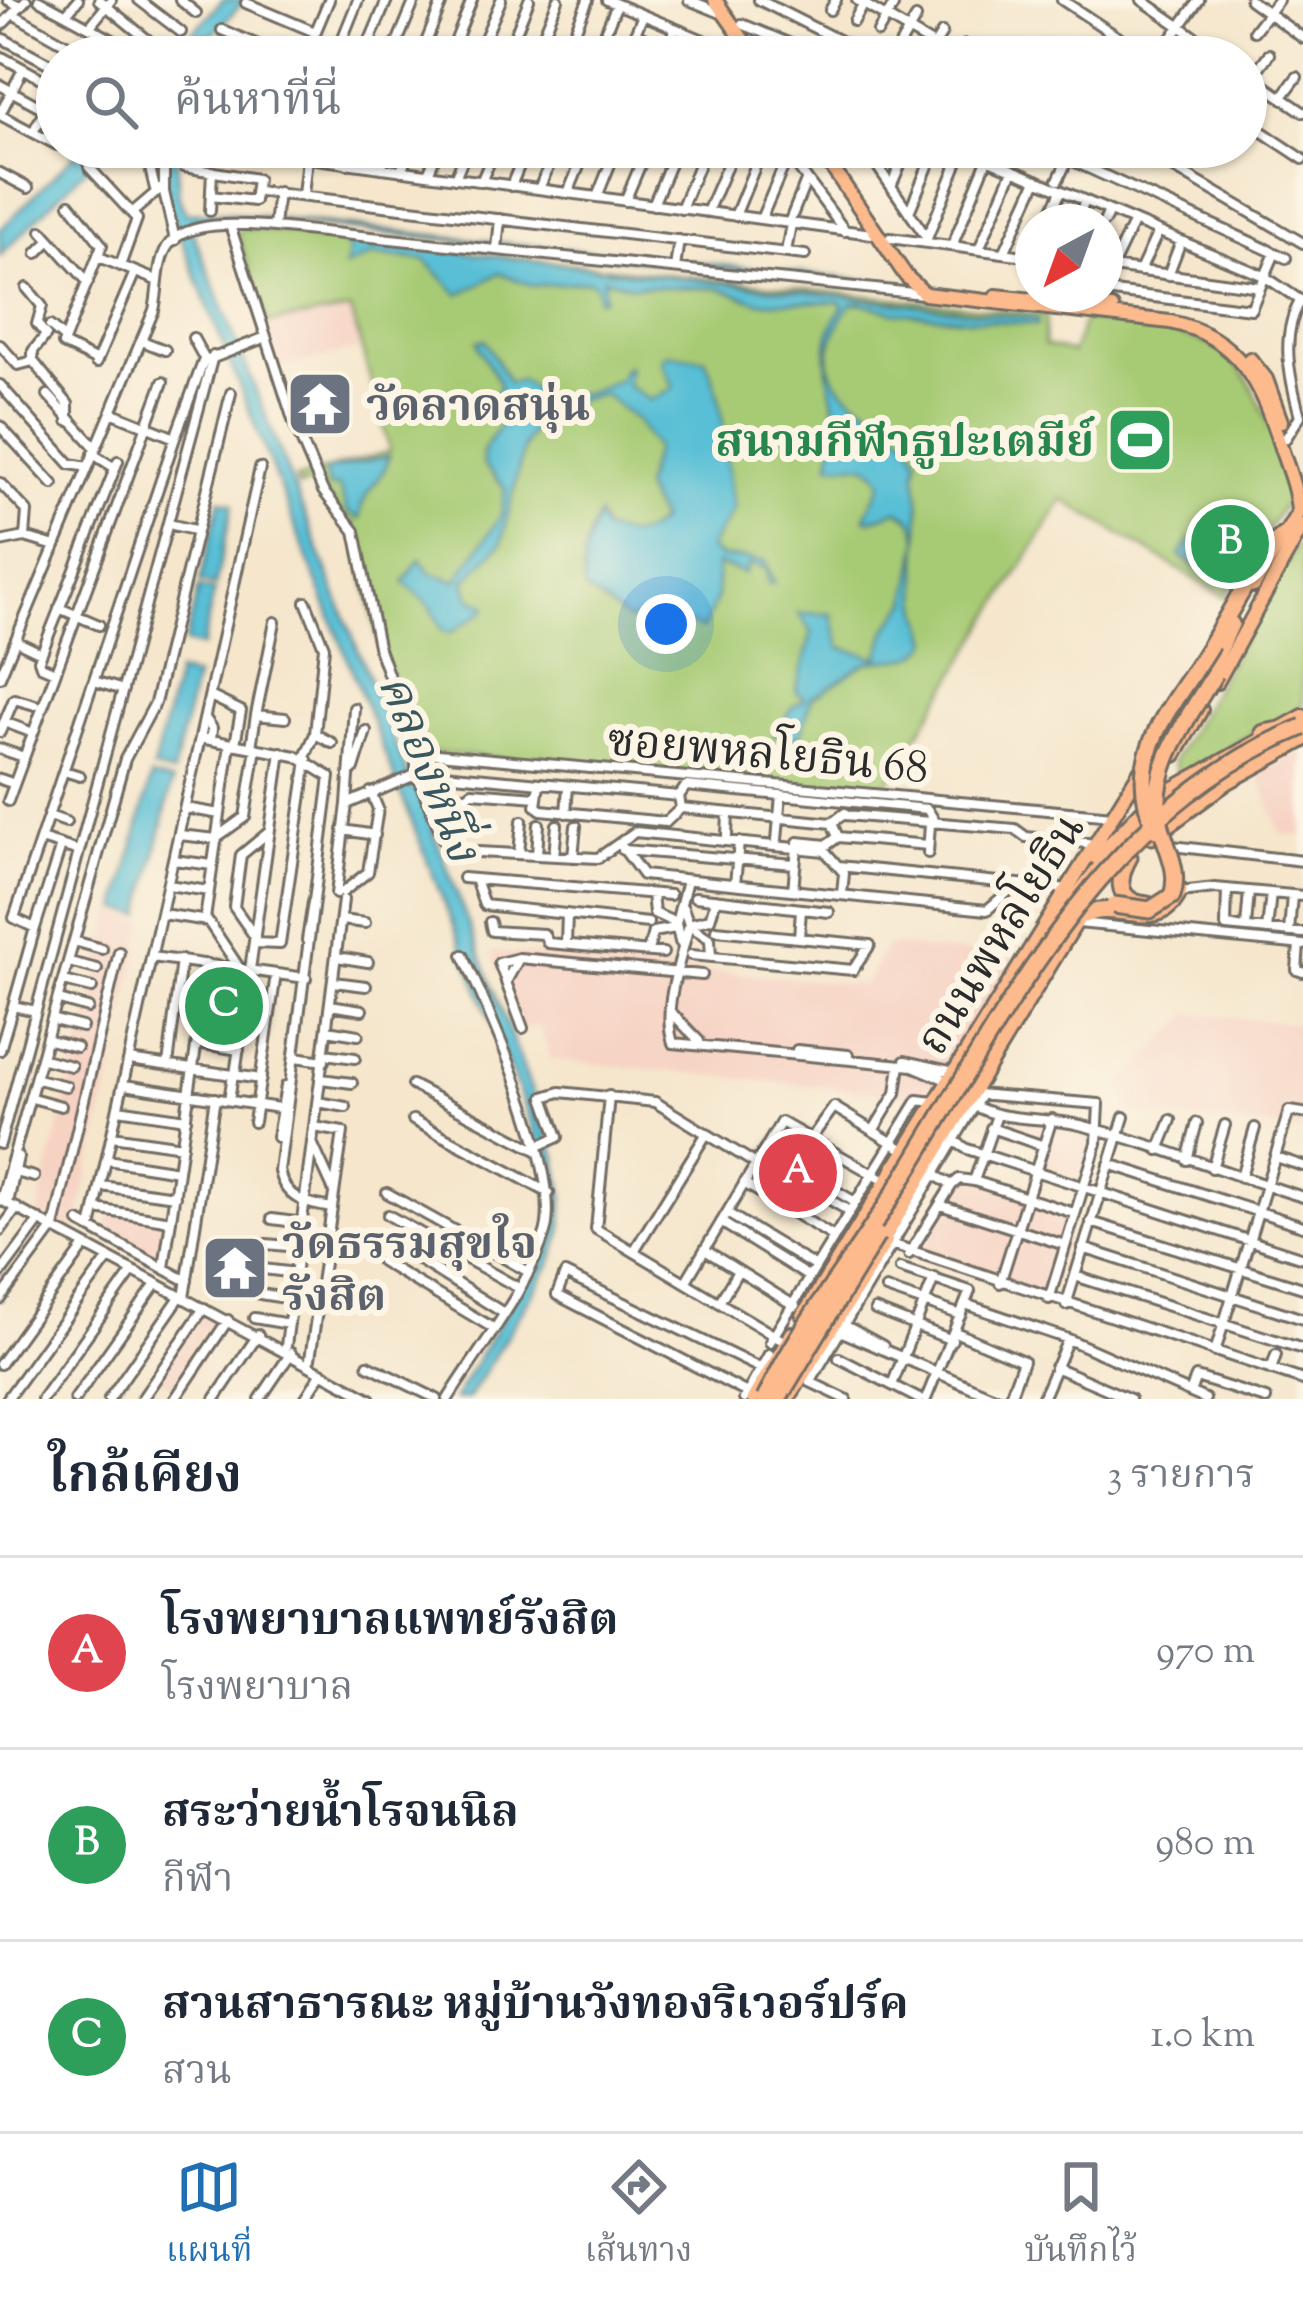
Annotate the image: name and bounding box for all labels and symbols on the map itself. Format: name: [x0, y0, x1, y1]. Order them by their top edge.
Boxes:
north arrow: [1015, 204, 1123, 312]
temple icon: วัดลาดสนุ่น: [285, 369, 355, 439]
place label: วัดลาดสนุ่น: [366, 377, 590, 442]
sports icon: สนามกีฬาธูปะเตมีย์: [1105, 405, 1175, 475]
place label: สนามกีฬาธูปะเตมีย์: [715, 413, 1095, 478]
pin: B: [1191, 499, 1269, 589]
your location: [636, 594, 696, 654]
water label: คลองหนึ่ง: [357, 663, 500, 875]
street label: ซอยพหลโยธิน 68: [604, 708, 931, 804]
street label: ถนนพหลโยธิน: [901, 801, 1104, 1069]
pin: C: [185, 961, 263, 1051]
pin: A: [759, 1128, 837, 1218]
place label: วัดธรรมสุขใจ รังสิต: [282, 1213, 537, 1332]
temple icon: วัดธรรมสุขใจ รังสิต: [200, 1233, 270, 1303]

